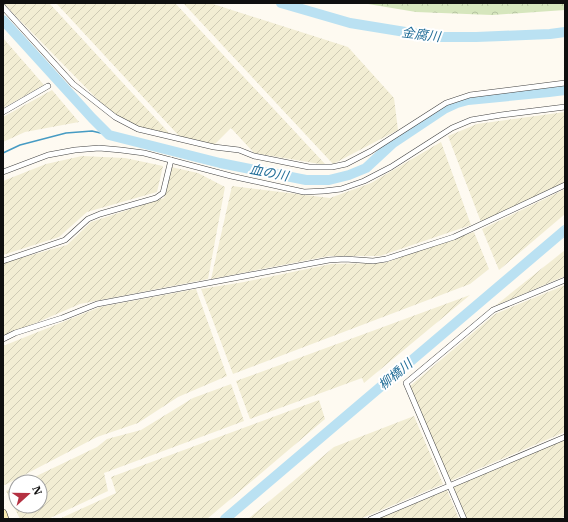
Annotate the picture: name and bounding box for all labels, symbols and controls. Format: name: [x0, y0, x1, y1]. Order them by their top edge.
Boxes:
water label: 金腐川: [401, 24, 443, 46]
water label: 血の川: [248, 160, 292, 185]
water label: 柳橋川: [375, 354, 417, 393]
north arrow: [8, 474, 48, 514]
text: N: [29, 484, 46, 497]

